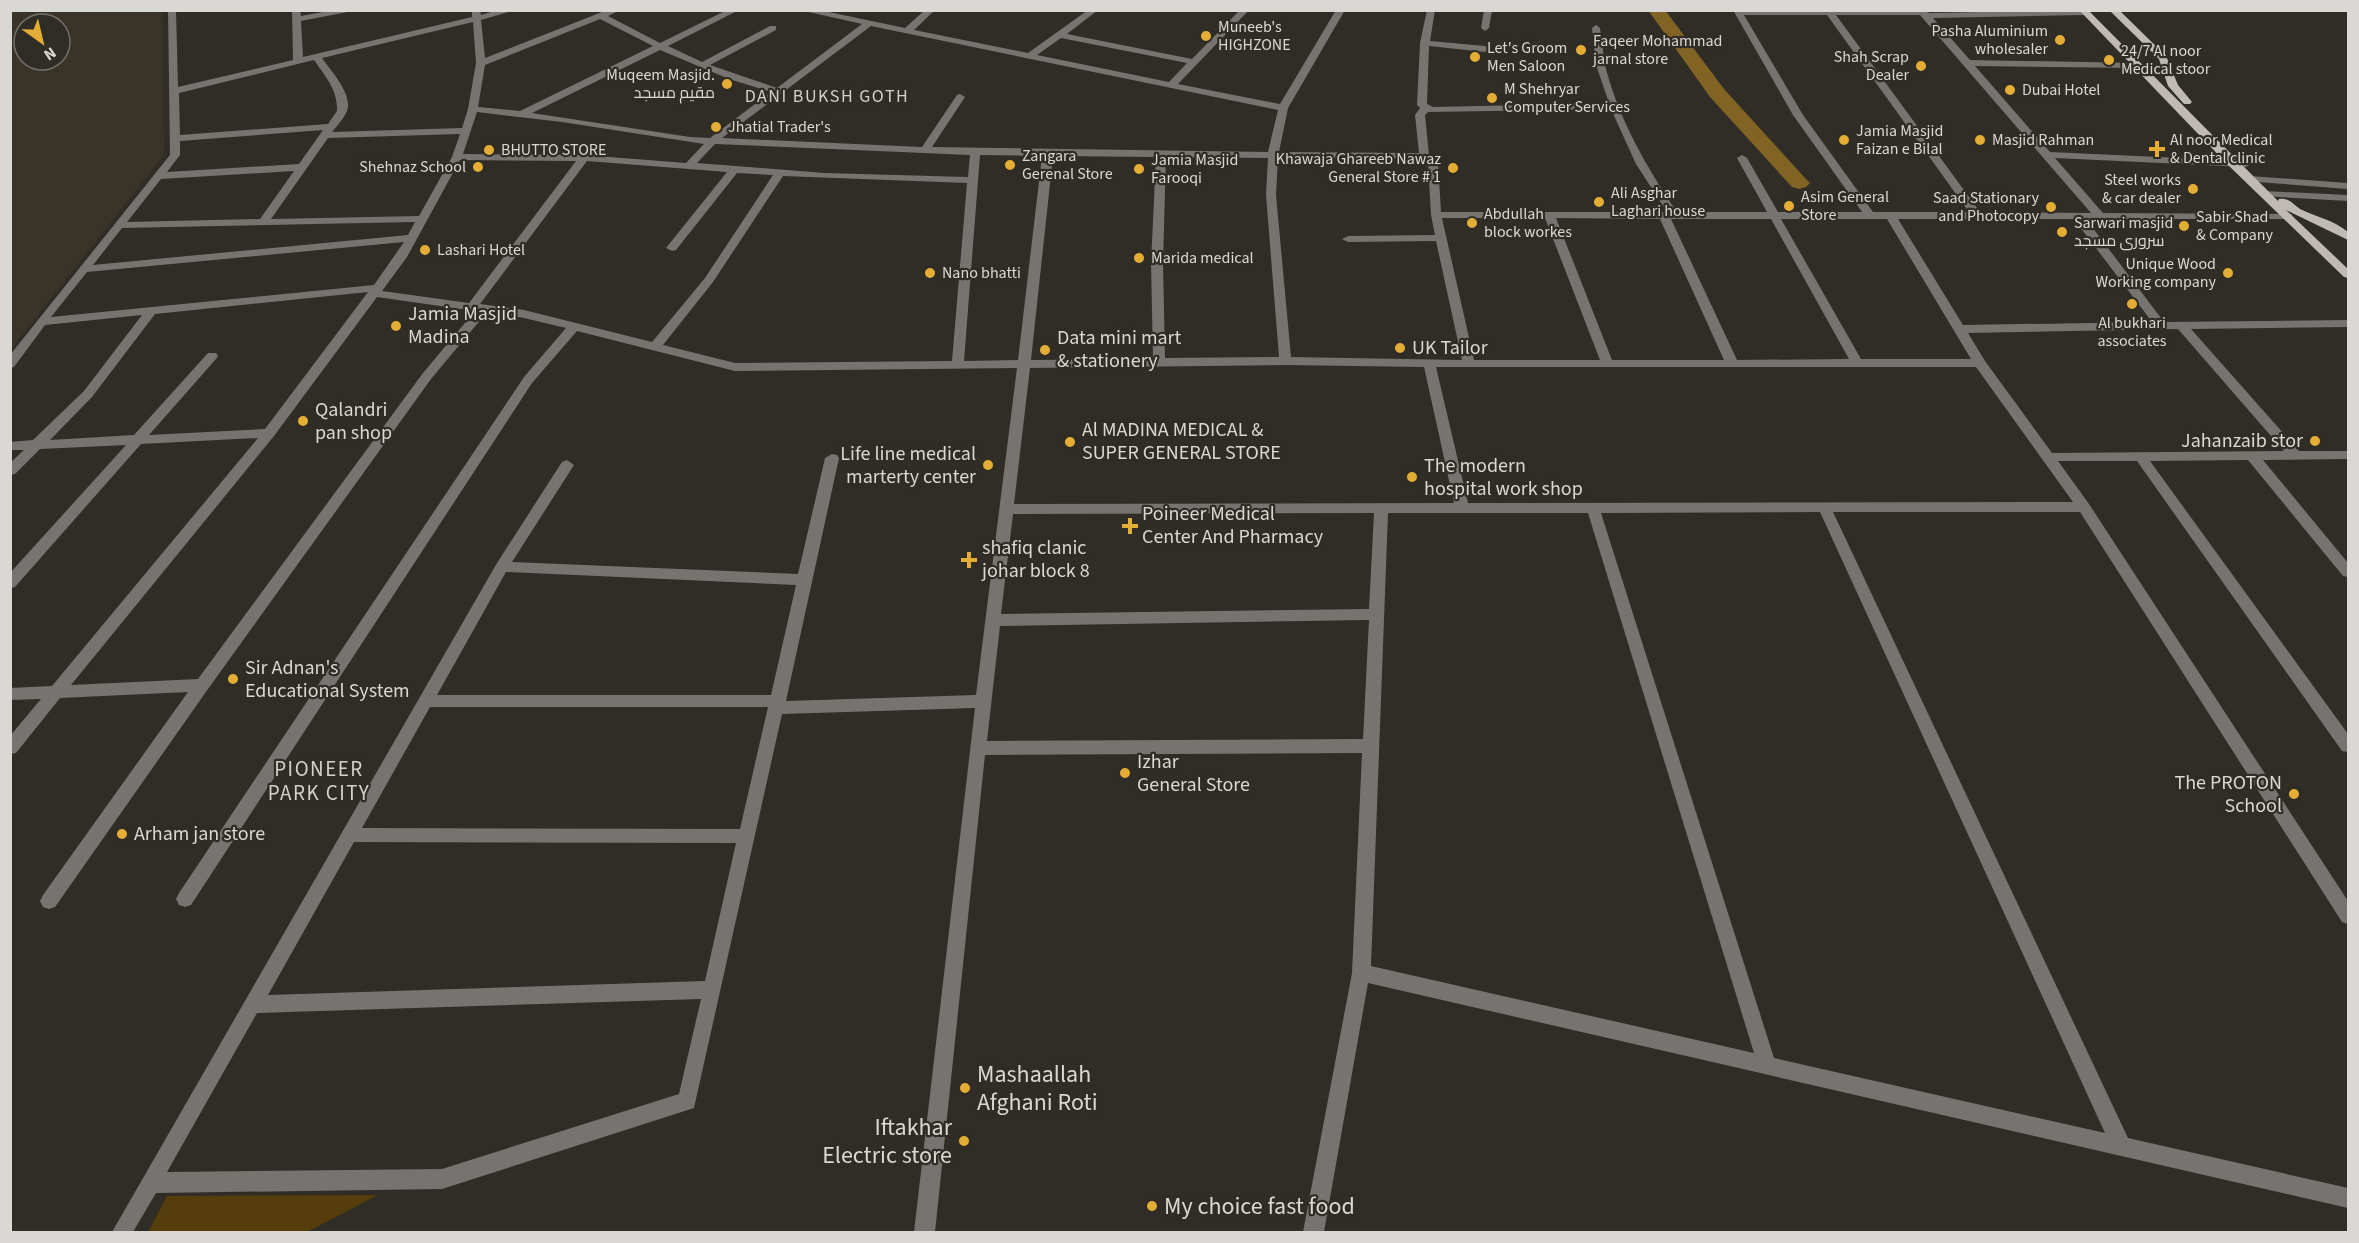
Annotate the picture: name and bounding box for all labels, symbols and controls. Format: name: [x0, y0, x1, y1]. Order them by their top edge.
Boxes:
north arrow: [12, 12, 72, 72]
place label: Muneeb's HIGHZONE: [1218, 16, 1291, 56]
place label: Pasha Aluminium wholesaler: [1932, 20, 2048, 60]
marker: Muneeb's HIGHZONE: [1199, 29, 1213, 43]
place label: Faqeer Mohammad jarnal store: [1592, 30, 1722, 70]
marker: Pasha Aluminium wholesaler: [2053, 33, 2067, 47]
place label: Let's Groom Men Saloon: [1487, 37, 1567, 77]
place label: 24/7 Al noor Medical stoor: [2121, 40, 2211, 80]
text: N: [39, 42, 60, 66]
marker: Faqeer Mohammad jarnal store: [1574, 43, 1588, 57]
place label: Shah Scrap Dealer: [1834, 46, 1909, 86]
marker: Let's Groom Men Saloon: [1468, 50, 1482, 64]
marker: 24/7 Al noor Medical stoor: [2102, 53, 2116, 67]
marker: Shah Scrap Dealer: [1914, 59, 1928, 73]
place label: Muqeem Masjid. مقیم مسجد: [606, 64, 715, 104]
marker: Muqeem Masjid. مقیم مسجد: [720, 77, 734, 91]
place label: M Shehryar Computer Services: [1504, 78, 1630, 118]
place label: Dubai Hotel: [2022, 79, 2100, 101]
marker: Dubai Hotel: [2003, 83, 2017, 97]
district label: DANI BUKSH GOTH: [745, 84, 909, 109]
marker: M Shehryar Computer Services: [1485, 91, 1499, 105]
place label: Jhatial Trader's: [728, 116, 831, 138]
marker: Jhatial Trader's: [709, 120, 723, 134]
place label: Jamia Masjid Faizan e Bilal: [1856, 120, 1943, 160]
place label: Masjid Rahman: [1992, 129, 2094, 151]
place label: Al noor Medical & Dental clinic: [2170, 129, 2272, 169]
marker: Jamia Masjid Faizan e Bilal: [1837, 133, 1851, 147]
marker: Masjid Rahman: [1973, 133, 1987, 147]
place label: BHUTTO STORE: [501, 139, 606, 161]
marker: Al noor Medical & Dental clinic: [2148, 140, 2166, 158]
marker: BHUTTO STORE: [482, 143, 496, 157]
place label: Zangara Gerenal Store: [1022, 145, 1113, 185]
place label: Khawaja Ghareeb Nawaz General Store # 1: [1276, 148, 1441, 188]
place label: Jamia Masjid Farooqi: [1151, 149, 1238, 189]
place label: Shehnaz School: [359, 156, 466, 178]
marker: Zangara Gerenal Store: [1003, 158, 1017, 172]
marker: Shehnaz School: [471, 160, 485, 174]
marker: Khawaja Ghareeb Nawaz General Store # 1: [1446, 161, 1460, 175]
marker: Jamia Masjid Farooqi: [1132, 162, 1146, 176]
place label: Steel works & car dealer: [2102, 169, 2181, 209]
place label: Ali Asghar Laghari house: [1611, 182, 1705, 222]
marker: Steel works & car dealer: [2186, 182, 2200, 196]
place label: Asim General Store: [1801, 186, 1889, 226]
place label: Saad Stationary and Photocopy: [1933, 187, 2040, 227]
marker: Ali Asghar Laghari house: [1592, 195, 1606, 209]
marker: Asim General Store: [1782, 199, 1796, 213]
marker: Saad Stationary and Photocopy: [2044, 200, 2058, 214]
place label: Abdullah block workes: [1484, 203, 1572, 243]
place label: Sabir Shad & Company: [2196, 206, 2273, 246]
place label: Sarwari masjid سروری مسجد: [2074, 212, 2173, 252]
marker: Abdullah block workes: [1465, 216, 1479, 230]
marker: Sabir Shad & Company: [2177, 219, 2191, 233]
marker: Sarwari masjid سروری مسجد: [2055, 225, 2069, 239]
place label: Lashari Hotel: [437, 239, 525, 261]
marker: Lashari Hotel: [418, 243, 432, 257]
place label: Marida medical: [1151, 247, 1254, 269]
marker: Marida medical: [1132, 251, 1146, 265]
place label: Unique Wood Working company: [2095, 253, 2217, 293]
place label: Nano bhatti: [942, 262, 1021, 284]
marker: Nano bhatti: [923, 266, 937, 280]
marker: Unique Wood Working company: [2221, 266, 2235, 280]
marker: Al bukhari associates: [2125, 297, 2139, 311]
place label: Jamia Masjid Madina: [408, 300, 517, 351]
place label: Al bukhari associates: [2097, 312, 2167, 352]
marker: Jamia Masjid Madina: [389, 319, 403, 333]
place label: Data mini mart & stationery: [1057, 324, 1181, 375]
place label: UK Tailor: [1412, 334, 1488, 362]
marker: UK Tailor: [1393, 341, 1407, 355]
marker: Data mini mart & stationery: [1038, 343, 1052, 357]
place label: Qalandri pan shop: [315, 396, 392, 447]
marker: Qalandri pan shop: [296, 414, 310, 428]
place label: Al MADINA MEDICAL & SUPER GENERAL STORE: [1082, 416, 1281, 467]
place label: Jahanzaib stor: [2181, 427, 2303, 455]
marker: Jahanzaib stor: [2308, 434, 2322, 448]
marker: Al MADINA MEDICAL & SUPER GENERAL STORE: [1063, 435, 1077, 449]
place label: Life line medical marterty center: [840, 440, 976, 491]
place label: The modern hospital work shop: [1424, 452, 1583, 503]
marker: Life line medical marterty center: [981, 458, 995, 472]
marker: The modern hospital work shop: [1405, 470, 1419, 484]
place label: Poineer Medical Center And Pharmacy: [1142, 500, 1324, 551]
marker: Poineer Medical Center And Pharmacy: [1123, 519, 1137, 533]
place label: shafiq clanic johar block 8: [981, 534, 1090, 585]
marker: shafiq clanic johar block 8: [960, 551, 978, 569]
place label: Sir Adnan's Educational System: [245, 654, 410, 705]
marker: Sir Adnan's Educational System: [226, 672, 240, 686]
place label: Izhar General Store: [1137, 748, 1250, 799]
district label: PIONEER PARK CITY: [268, 754, 370, 808]
marker: Izhar General Store: [1118, 766, 1132, 780]
place label: The PROTON School: [2175, 769, 2282, 820]
marker: The PROTON School: [2287, 787, 2301, 801]
place label: Arham jan store: [134, 820, 265, 848]
marker: Arham jan store: [115, 827, 129, 841]
place label: Mashaallah Afghani Roti: [977, 1057, 1098, 1120]
marker: Mashaallah Afghani Roti: [958, 1081, 972, 1095]
place label: Iftakhar Electric store: [822, 1110, 953, 1173]
marker: Iftakhar Electric store: [957, 1134, 971, 1148]
place label: My choice fast food: [1164, 1189, 1355, 1224]
marker: My choice fast food: [1145, 1199, 1159, 1213]

